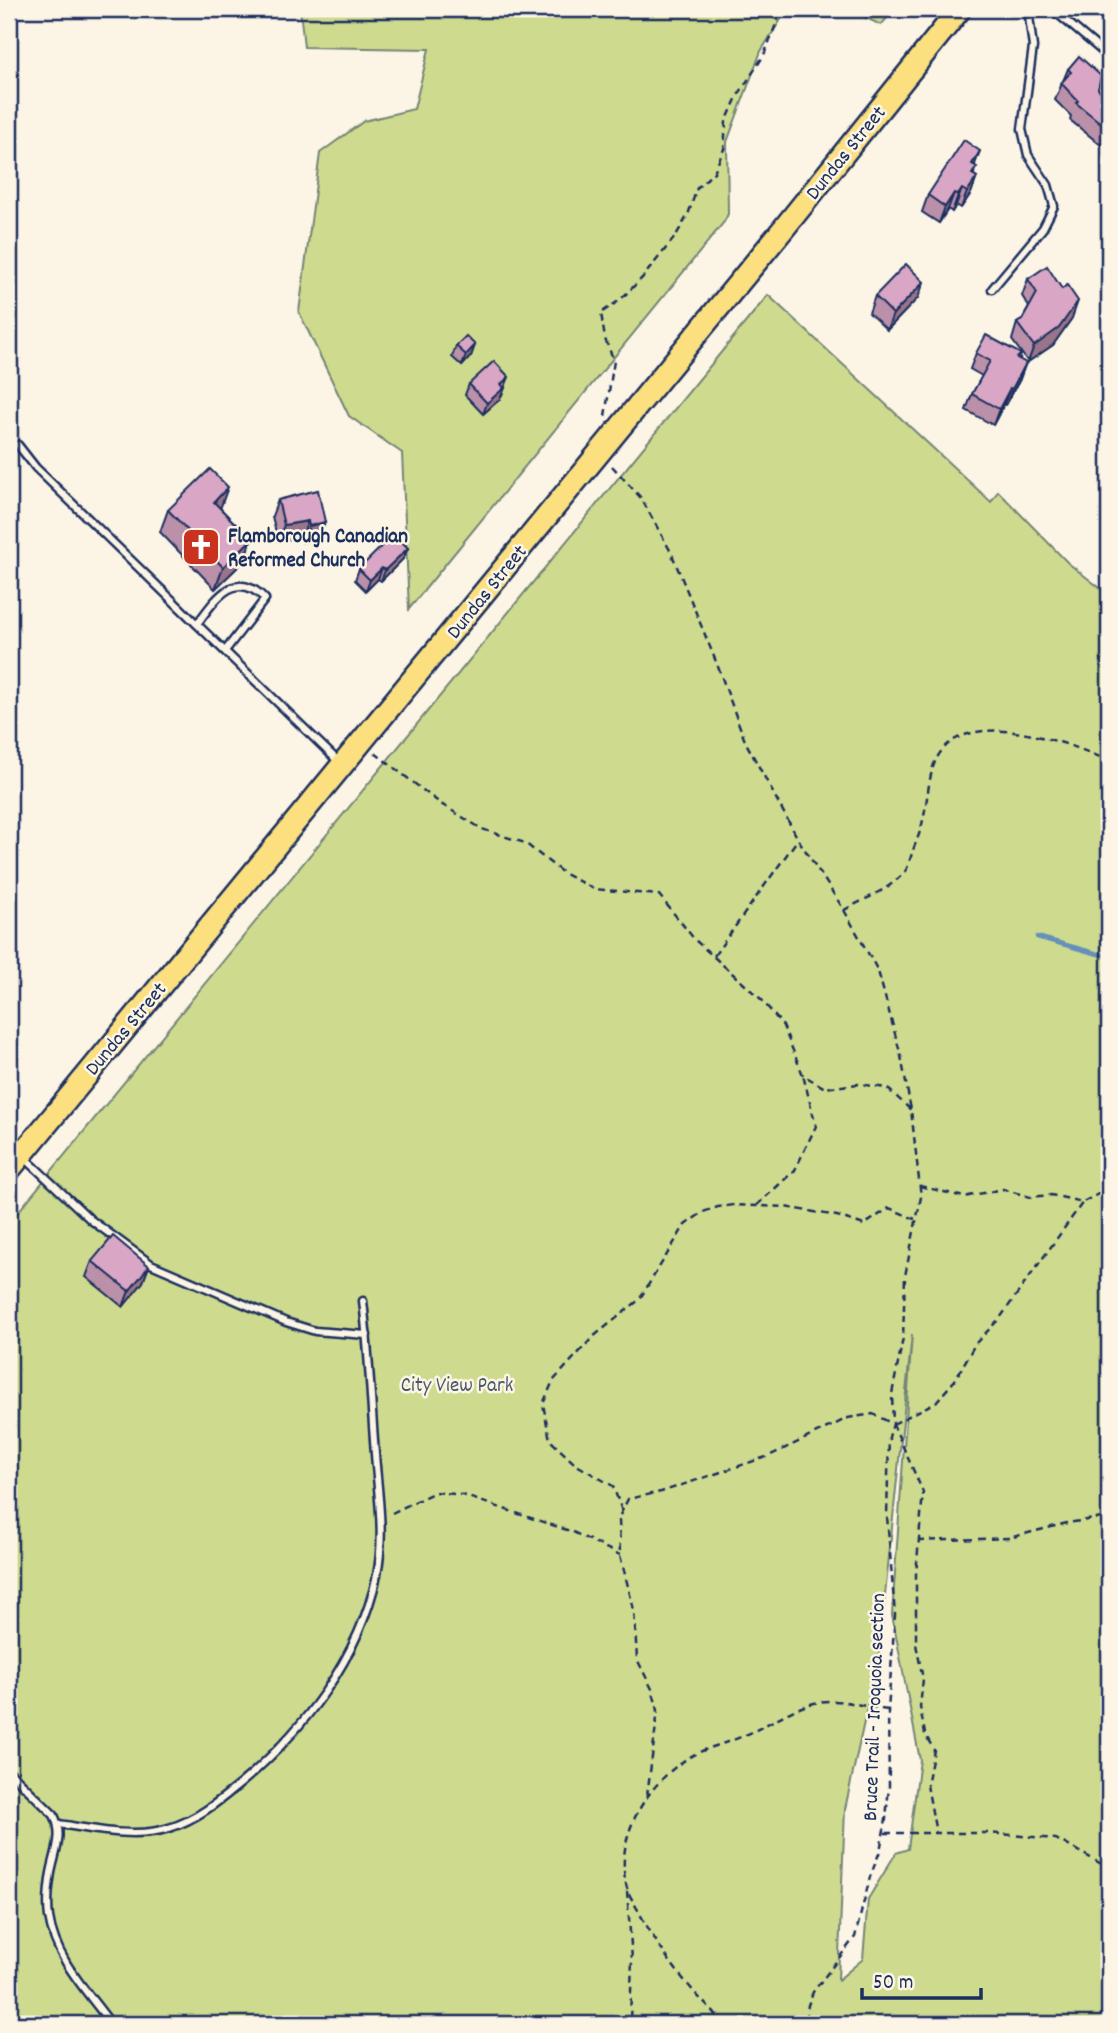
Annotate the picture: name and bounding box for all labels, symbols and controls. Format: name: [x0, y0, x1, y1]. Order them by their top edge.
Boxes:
street label: Dundas Street: [800, 100, 895, 208]
place label: Flamborough Canadian Reformed Church: [228, 523, 408, 577]
church icon: Flamborough Canadian Reformed Church: [180, 526, 222, 568]
street label: Dundas Street: [441, 539, 536, 647]
street label: Dundas Street: [79, 976, 176, 1083]
park label: City View Park: [401, 1372, 513, 1402]
street label: Bruce Trail - Iroquoia section: [857, 1593, 895, 1822]
scale bar: [862, 1956, 982, 2000]
text: 50 m: [873, 1969, 913, 1999]

